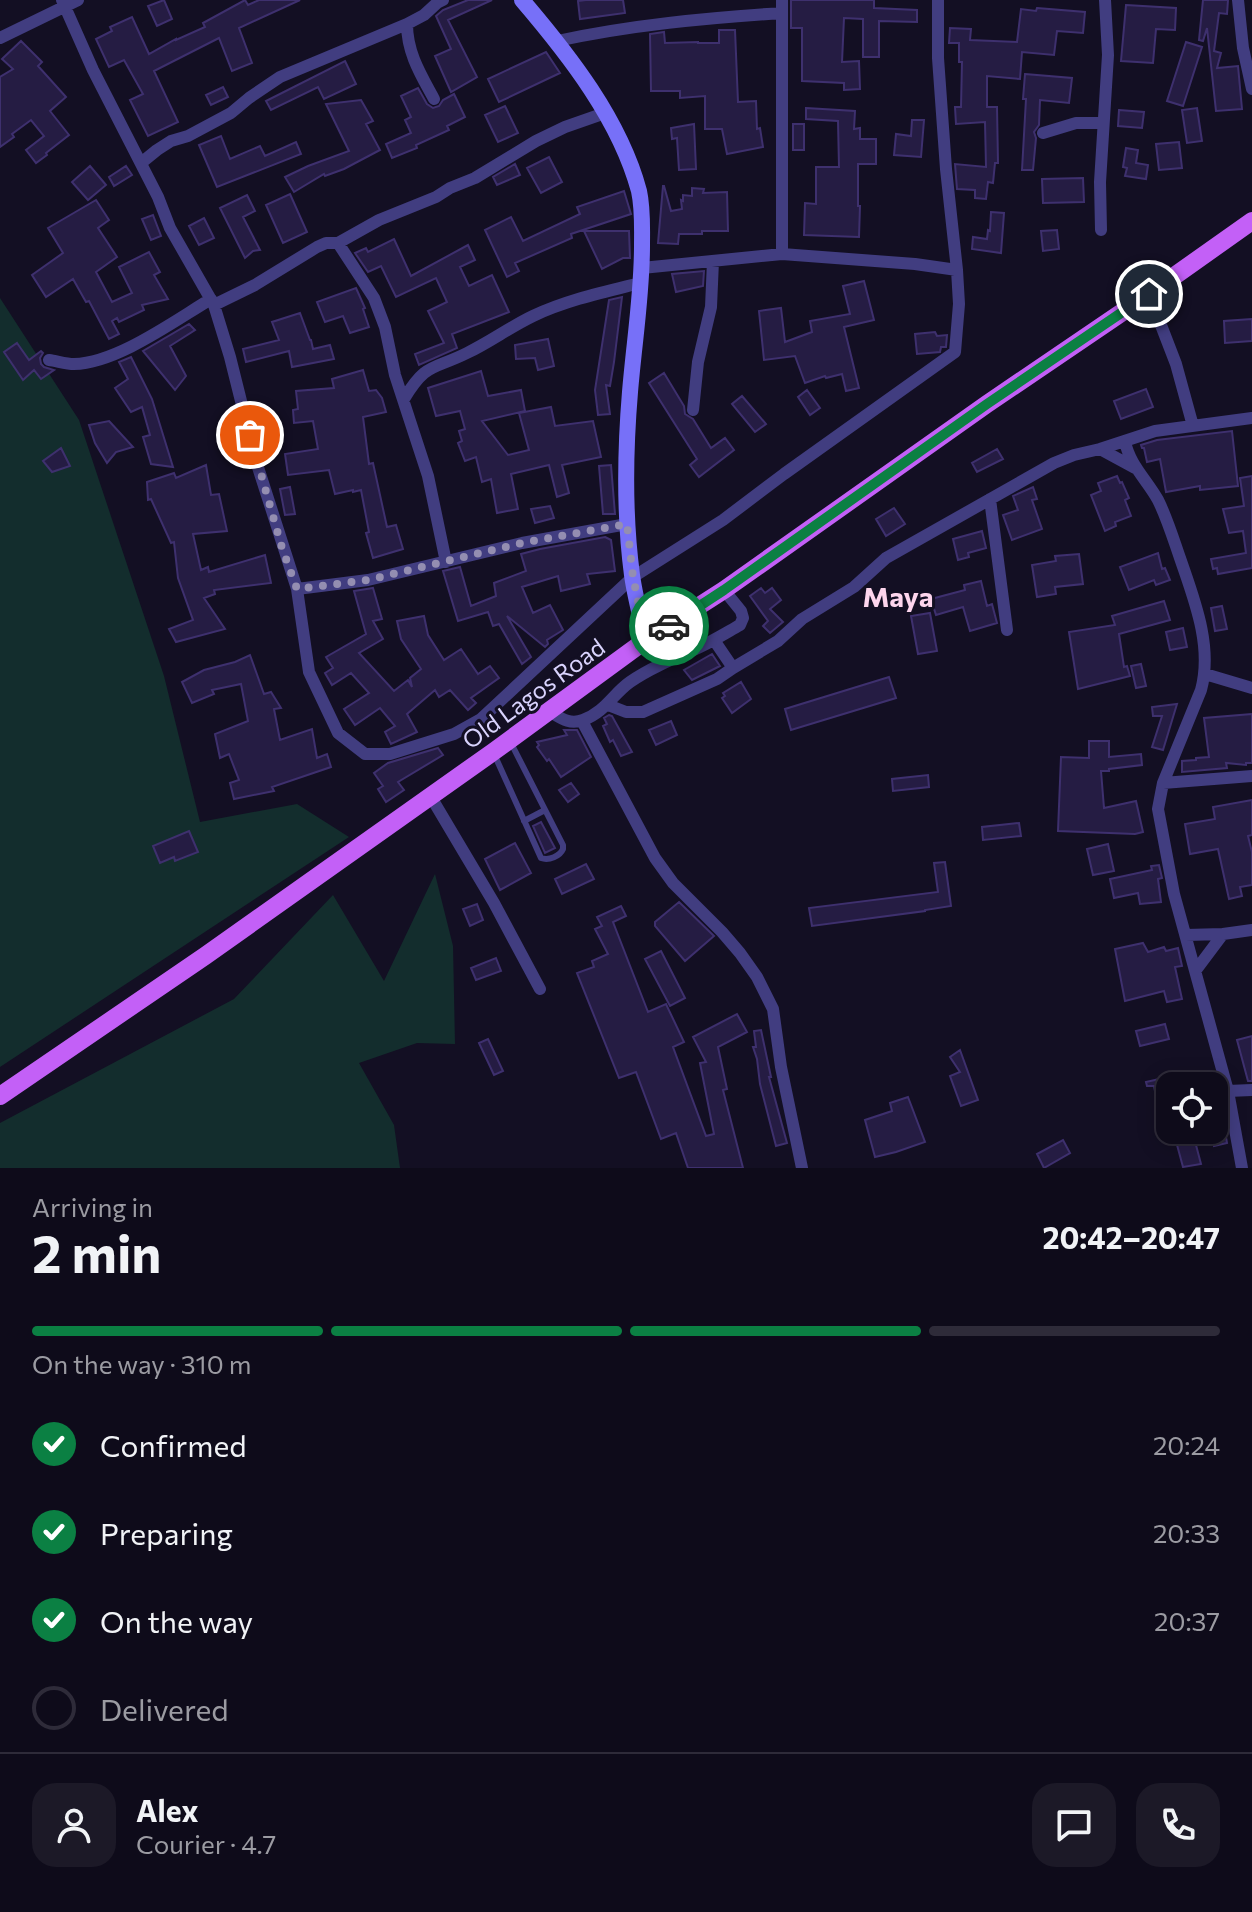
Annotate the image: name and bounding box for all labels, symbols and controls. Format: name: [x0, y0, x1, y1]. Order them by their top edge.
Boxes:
pin: [1115, 260, 1183, 328]
icon: home: [1127, 272, 1171, 316]
pin: [216, 401, 284, 469]
icon: bag: [228, 413, 272, 457]
district label: Maya: [863, 579, 933, 613]
courier: [629, 586, 709, 666]
icon: car: [647, 604, 691, 648]
street label: Old Lagos Road: [456, 632, 610, 754]
map controls: [1156, 1072, 1228, 1144]
button: locate: [1156, 1072, 1228, 1144]
text: Arriving in: [32, 1191, 153, 1222]
text: 20:42–20:47: [1043, 1218, 1220, 1255]
text: 2 min: [32, 1220, 161, 1284]
text: On the way · 310 m: [32, 1348, 251, 1379]
icon: check: [32, 1422, 76, 1466]
text: Confirmed: [100, 1426, 247, 1463]
text: 20:24: [1153, 1429, 1220, 1460]
icon: check: [32, 1510, 76, 1554]
text: Preparing: [100, 1514, 233, 1551]
text: 20:33: [1153, 1517, 1220, 1548]
icon: check: [32, 1598, 76, 1642]
text: On the way: [100, 1602, 253, 1639]
text: 20:37: [1154, 1605, 1220, 1636]
text: Delivered: [100, 1690, 229, 1727]
button: person: [32, 1783, 116, 1867]
button: chat: [1032, 1783, 1116, 1867]
button: phone: [1136, 1783, 1220, 1867]
text: Alex: [136, 1791, 199, 1828]
text: Courier · 4.7: [136, 1828, 276, 1859]

